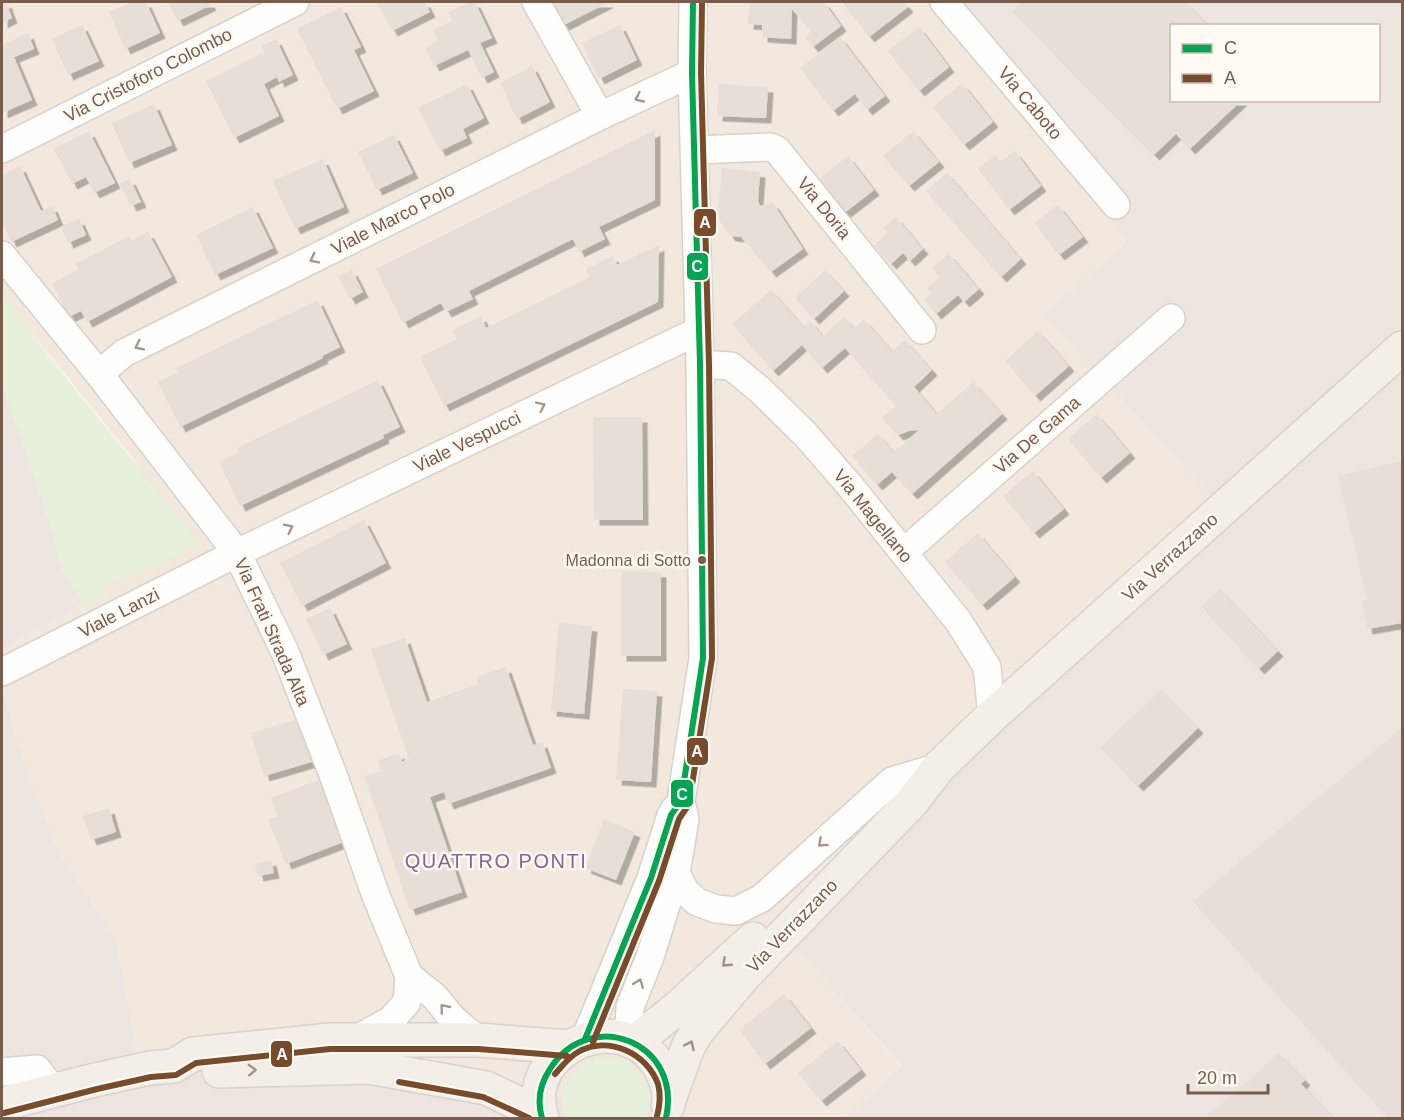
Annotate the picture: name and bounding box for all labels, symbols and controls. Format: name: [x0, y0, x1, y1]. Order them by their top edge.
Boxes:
street label: Via Cristoforo Colombo: [61, 24, 235, 126]
legend: [1170, 24, 1380, 102]
text: C: [1224, 38, 1237, 58]
street label: Via Caboto: [994, 63, 1066, 143]
text: A: [1224, 68, 1236, 88]
one-way arrow: [635, 90, 646, 102]
street label: Via Doria: [793, 173, 856, 244]
street label: Viale Marco Polo: [328, 179, 458, 259]
line badge: A: [693, 208, 717, 237]
text: A: [699, 214, 711, 231]
one-way arrow: [309, 251, 320, 263]
line badge: C: [686, 252, 709, 281]
text: C: [691, 258, 703, 275]
one-way arrow: [135, 338, 146, 350]
street label: Via De Gama: [990, 391, 1085, 478]
one-way arrow: [534, 402, 545, 414]
street label: Viale Vespucci: [410, 407, 524, 477]
street label: Via Magellano: [829, 466, 917, 566]
street label: Via Verrazzano: [1118, 509, 1222, 605]
one-way arrow: [283, 523, 294, 535]
place label: Madonna di Sotto: [566, 552, 691, 569]
marker: Madonna di Sotto: [696, 554, 708, 566]
street label: Via Frati Strada Alta: [230, 555, 314, 710]
street label: Viale Lanzi: [75, 584, 163, 642]
line badge: A: [686, 737, 709, 766]
text: A: [691, 743, 703, 760]
line badge: C: [670, 779, 694, 808]
text: C: [676, 786, 688, 803]
one-way arrow: [818, 836, 828, 847]
district label: QUATTRO PONTI: [405, 850, 587, 872]
street label: Via Verrazzano: [743, 875, 841, 977]
one-way arrow: [723, 956, 733, 967]
one-way arrow: [632, 978, 644, 989]
one-way arrow: [440, 1004, 451, 1015]
line badge: A: [270, 1040, 293, 1068]
one-way arrow: [682, 1040, 694, 1051]
text: A: [276, 1046, 288, 1063]
scale bar: [1188, 1057, 1268, 1095]
one-way arrow: [248, 1064, 257, 1077]
text: 20 m: [1197, 1068, 1237, 1088]

